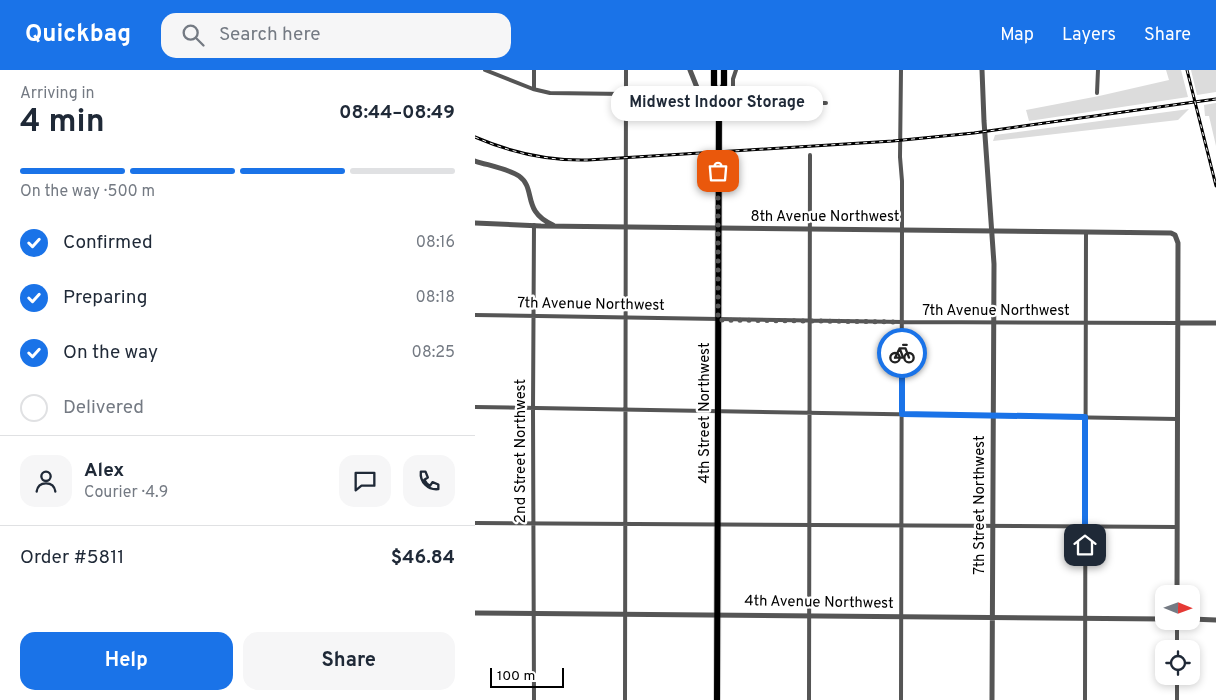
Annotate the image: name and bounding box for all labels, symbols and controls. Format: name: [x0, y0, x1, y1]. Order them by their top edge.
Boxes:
search box: [161, 13, 511, 58]
text: Quickbag: [25, 20, 131, 50]
icon: search: [179, 21, 207, 49]
text: Search here: [219, 23, 321, 47]
text: Map: [1000, 24, 1034, 47]
text: Layers: [1062, 24, 1116, 47]
text: Share: [1144, 24, 1191, 47]
text: Arriving in: [20, 84, 95, 104]
callout: Midwest Indoor Storage: [612, 86, 824, 121]
text: Midwest Indoor Storage: [629, 93, 805, 113]
text: 08:44–08:49: [339, 101, 455, 125]
text: 4 min: [20, 103, 105, 143]
pin: [697, 150, 739, 192]
icon: bag: [704, 157, 732, 185]
text: On the way · 500 m: [20, 182, 155, 202]
street label: 8th Avenue Northwest: [750, 208, 900, 227]
icon: check: [20, 229, 48, 257]
text: Confirmed: [63, 231, 153, 255]
text: 08:16: [416, 233, 455, 253]
icon: check: [20, 284, 48, 312]
text: Preparing: [63, 286, 147, 310]
text: 08:18: [416, 288, 455, 308]
street label: 7th Avenue Northwest: [517, 294, 665, 316]
street label: 7th Avenue Northwest: [922, 302, 1070, 321]
courier: [877, 328, 927, 378]
icon: check: [20, 339, 48, 367]
icon: bike: [888, 339, 916, 367]
text: On the way: [63, 341, 158, 365]
street label: 4th Street Northwest: [696, 342, 715, 484]
text: 08:25: [412, 343, 455, 363]
street label: 2nd Street Northwest: [512, 379, 531, 523]
text: Delivered: [63, 396, 144, 420]
street label: 7th Street Northwest: [971, 435, 990, 575]
button: person: [20, 455, 72, 507]
button: chat: [339, 455, 391, 507]
button: phone: [403, 455, 455, 507]
text: Alex: [84, 459, 124, 483]
text: Courier · 4.9: [84, 483, 168, 503]
pin: [1064, 524, 1106, 566]
icon: home: [1071, 531, 1099, 559]
text: Order #5811: [20, 546, 124, 570]
text: $46.84: [391, 546, 455, 570]
north arrow: [1155, 585, 1200, 630]
map controls: [1155, 585, 1200, 685]
street label: 4th Avenue Northwest: [744, 592, 894, 614]
button: Help: [20, 632, 233, 690]
button: Share: [243, 632, 455, 690]
button: locate: [1155, 640, 1200, 685]
scale bar: [490, 665, 564, 688]
text: 100 m: [497, 668, 535, 685]

